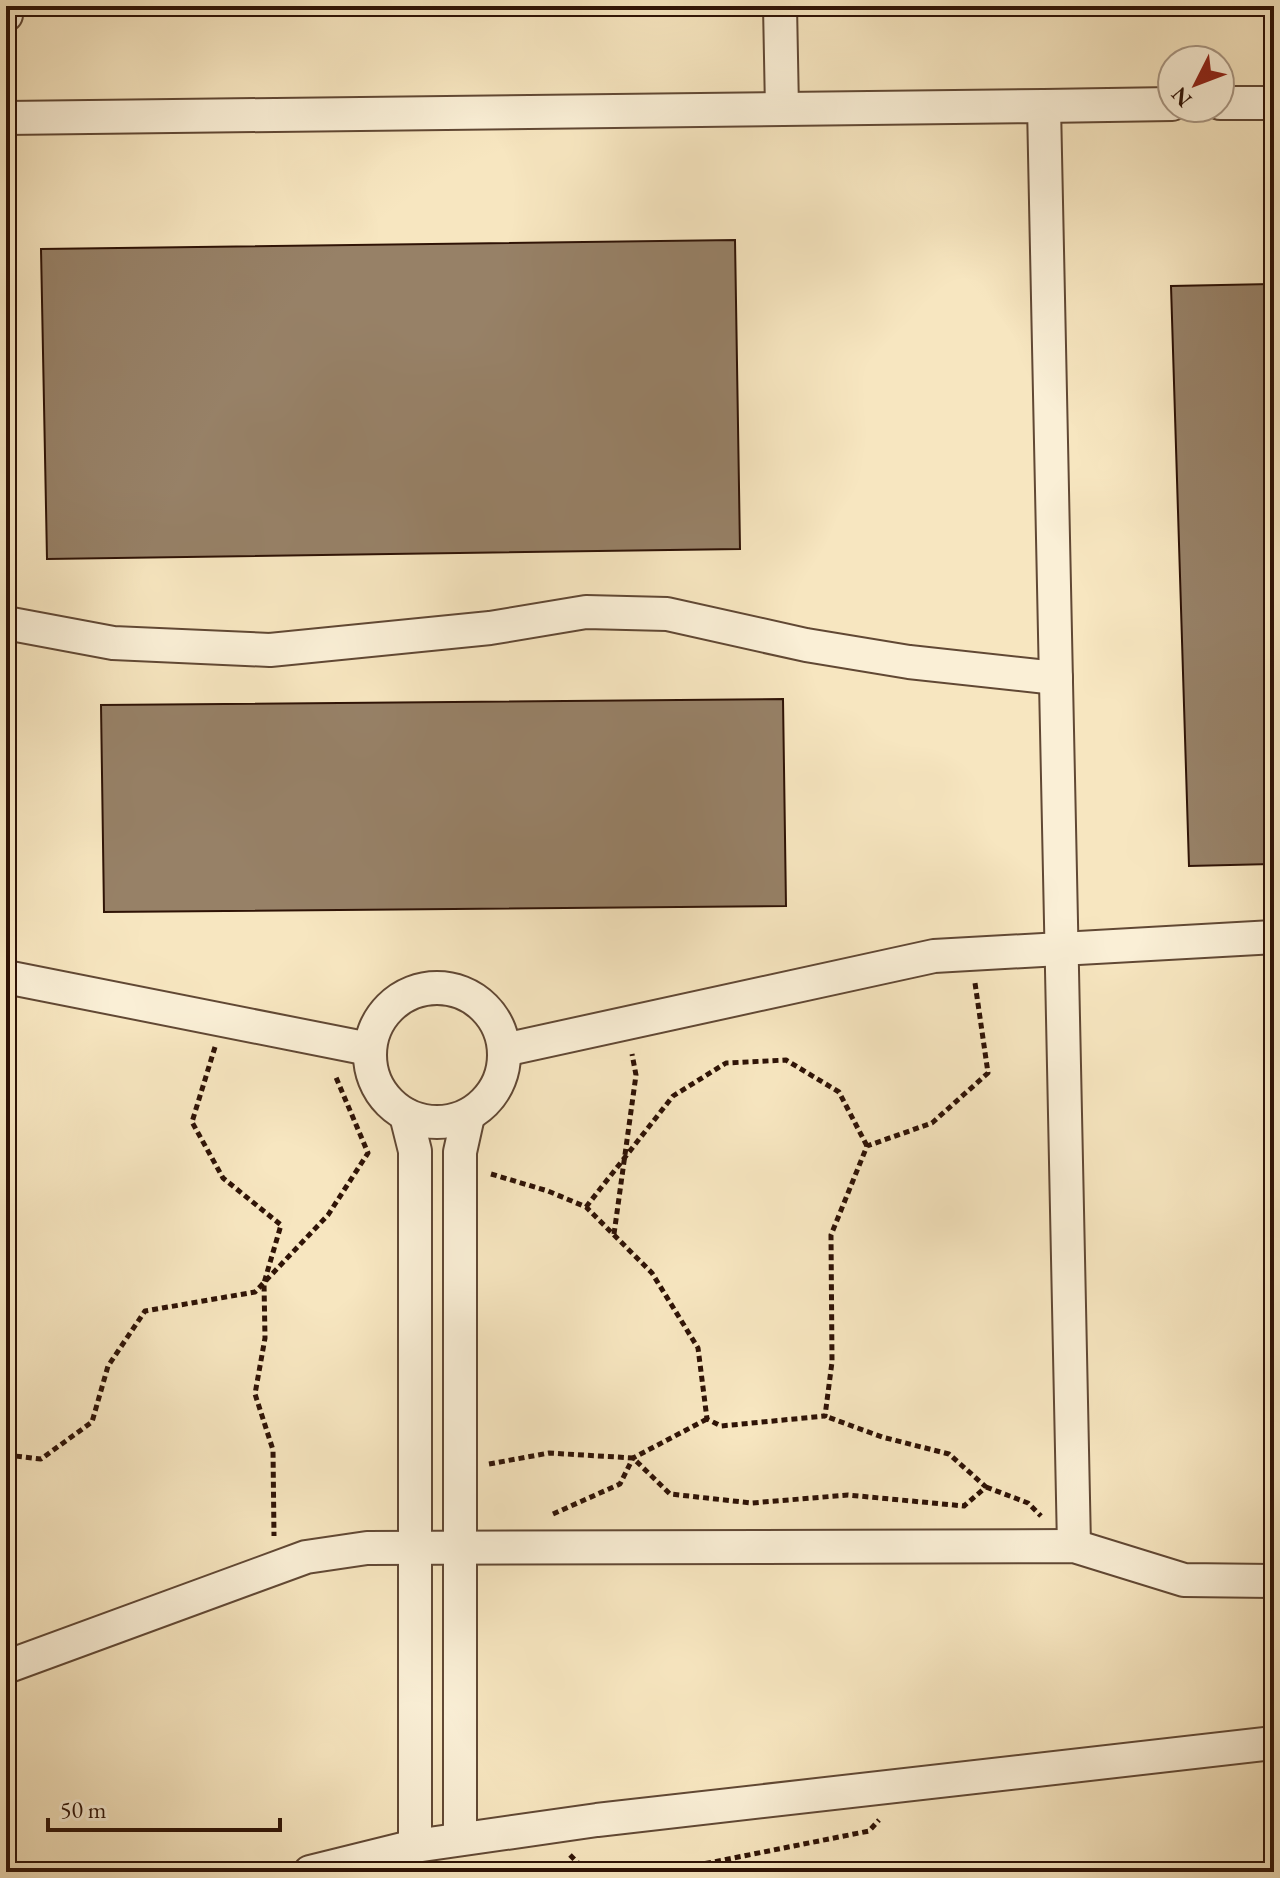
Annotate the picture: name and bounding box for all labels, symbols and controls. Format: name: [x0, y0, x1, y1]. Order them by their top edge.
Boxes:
north arrow: [1156, 44, 1236, 124]
text: N: [1165, 81, 1198, 113]
scale bar: [48, 1782, 280, 1832]
text: 50 m: [60, 1794, 107, 1825]

